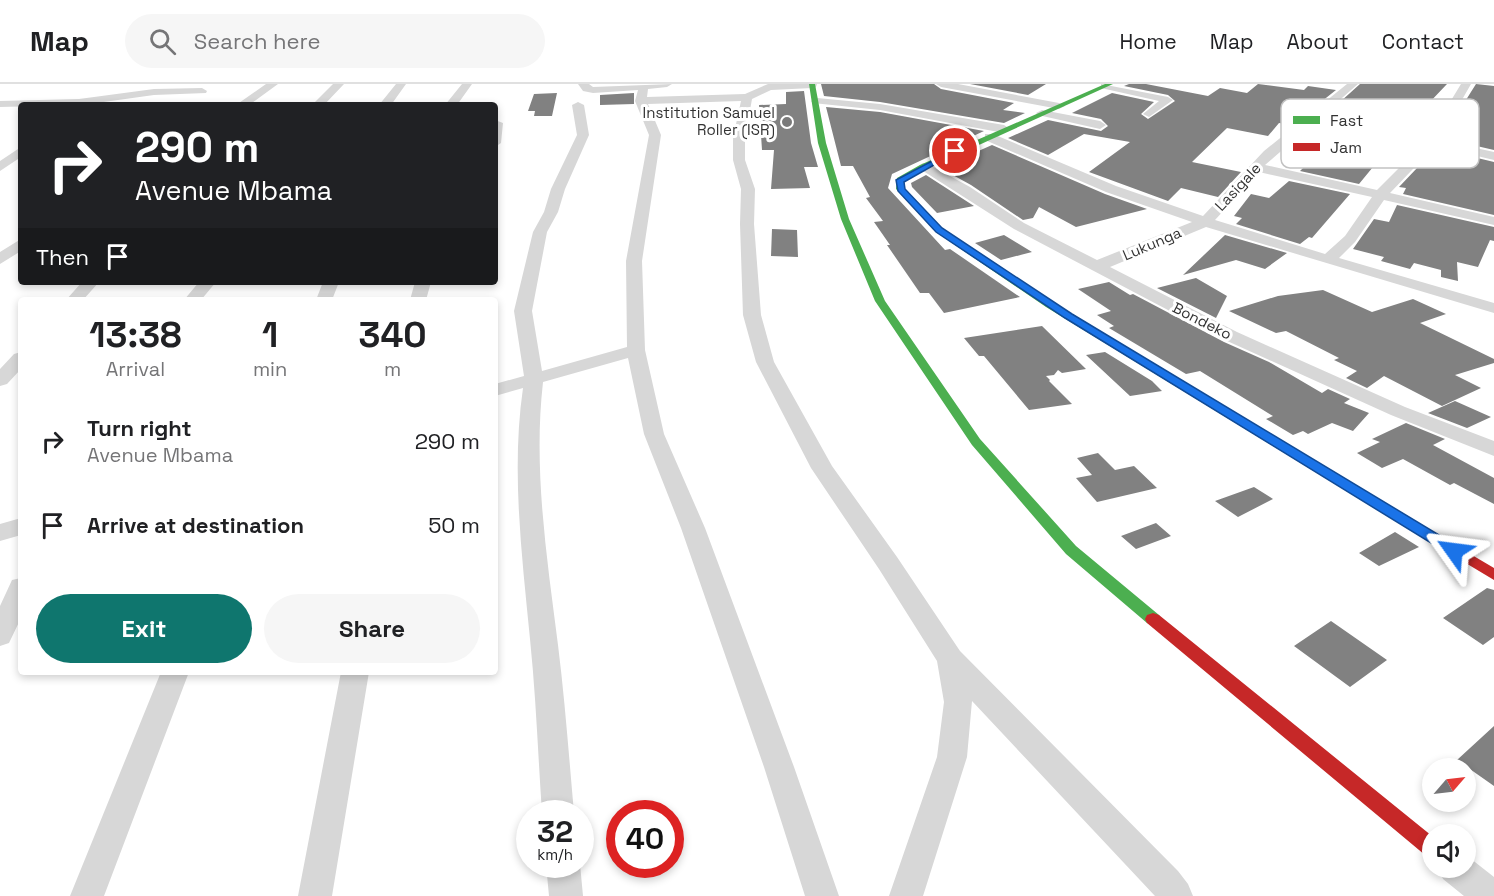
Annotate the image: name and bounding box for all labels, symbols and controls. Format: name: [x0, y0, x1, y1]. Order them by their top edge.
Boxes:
search box: [125, 14, 545, 68]
text: Map: [30, 23, 89, 59]
icon: search: [146, 25, 179, 58]
text: Search here: [194, 27, 321, 55]
text: Home: [1119, 28, 1177, 55]
text: Map: [1210, 28, 1254, 55]
text: About: [1287, 28, 1349, 55]
text: Contact: [1382, 28, 1464, 55]
legend: [1281, 99, 1479, 168]
place label: Institution Samuel Roller (ISR): [643, 103, 775, 140]
text: Fast: [1330, 110, 1363, 131]
marker: Institution Samuel Roller (ISR): [780, 115, 794, 129]
text: 290 m: [135, 121, 260, 174]
pin: [929, 125, 980, 176]
icon: right: [36, 126, 114, 204]
icon: arrive: [938, 134, 971, 167]
text: Jam: [1330, 137, 1362, 158]
street label: Lasigale: [1211, 158, 1265, 215]
text: Avenue Mbama: [135, 173, 332, 208]
street label: Lukunga: [1120, 223, 1184, 264]
icon: arrive: [101, 240, 134, 273]
text: Then: [36, 243, 89, 271]
street label: Bondeko: [1169, 298, 1235, 344]
text: 13:38: [89, 312, 182, 358]
text: 1: [262, 312, 278, 358]
text: 340: [359, 312, 427, 358]
text: Arrival: [106, 356, 165, 382]
text: min: [253, 356, 287, 382]
text: m: [384, 356, 401, 382]
text: Turn right: [87, 414, 192, 442]
icon: right: [36, 425, 69, 458]
text: 290 m: [415, 427, 480, 455]
text: Avenue Mbama: [87, 442, 233, 468]
icon: arrive: [36, 509, 69, 542]
text: Arrive at destination: [87, 511, 304, 539]
text: 50 m: [428, 511, 480, 539]
position arrow: [1422, 519, 1486, 583]
button: Exit: [36, 594, 252, 663]
button: Share: [264, 594, 480, 663]
north arrow: [1422, 758, 1476, 812]
map controls: [1422, 758, 1476, 878]
speed limit sign: 40: [606, 800, 684, 878]
text: 32: [537, 812, 573, 851]
button: sound: [1422, 824, 1476, 878]
text: km/h: [537, 845, 573, 864]

